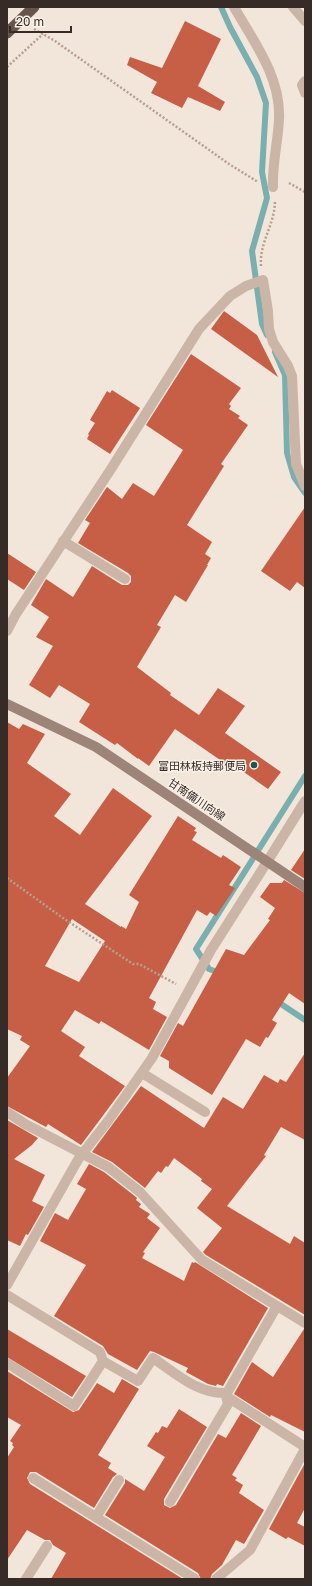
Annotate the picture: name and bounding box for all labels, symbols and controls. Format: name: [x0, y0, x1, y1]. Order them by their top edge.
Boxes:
scale bar: [10, 8, 71, 34]
text: 20 m: [16, 14, 44, 29]
place label: 富田林板持郵便局: [158, 759, 246, 772]
marker: 富田林板持郵便局: [249, 760, 259, 770]
street label: 甘南備川向線: [166, 775, 228, 823]

